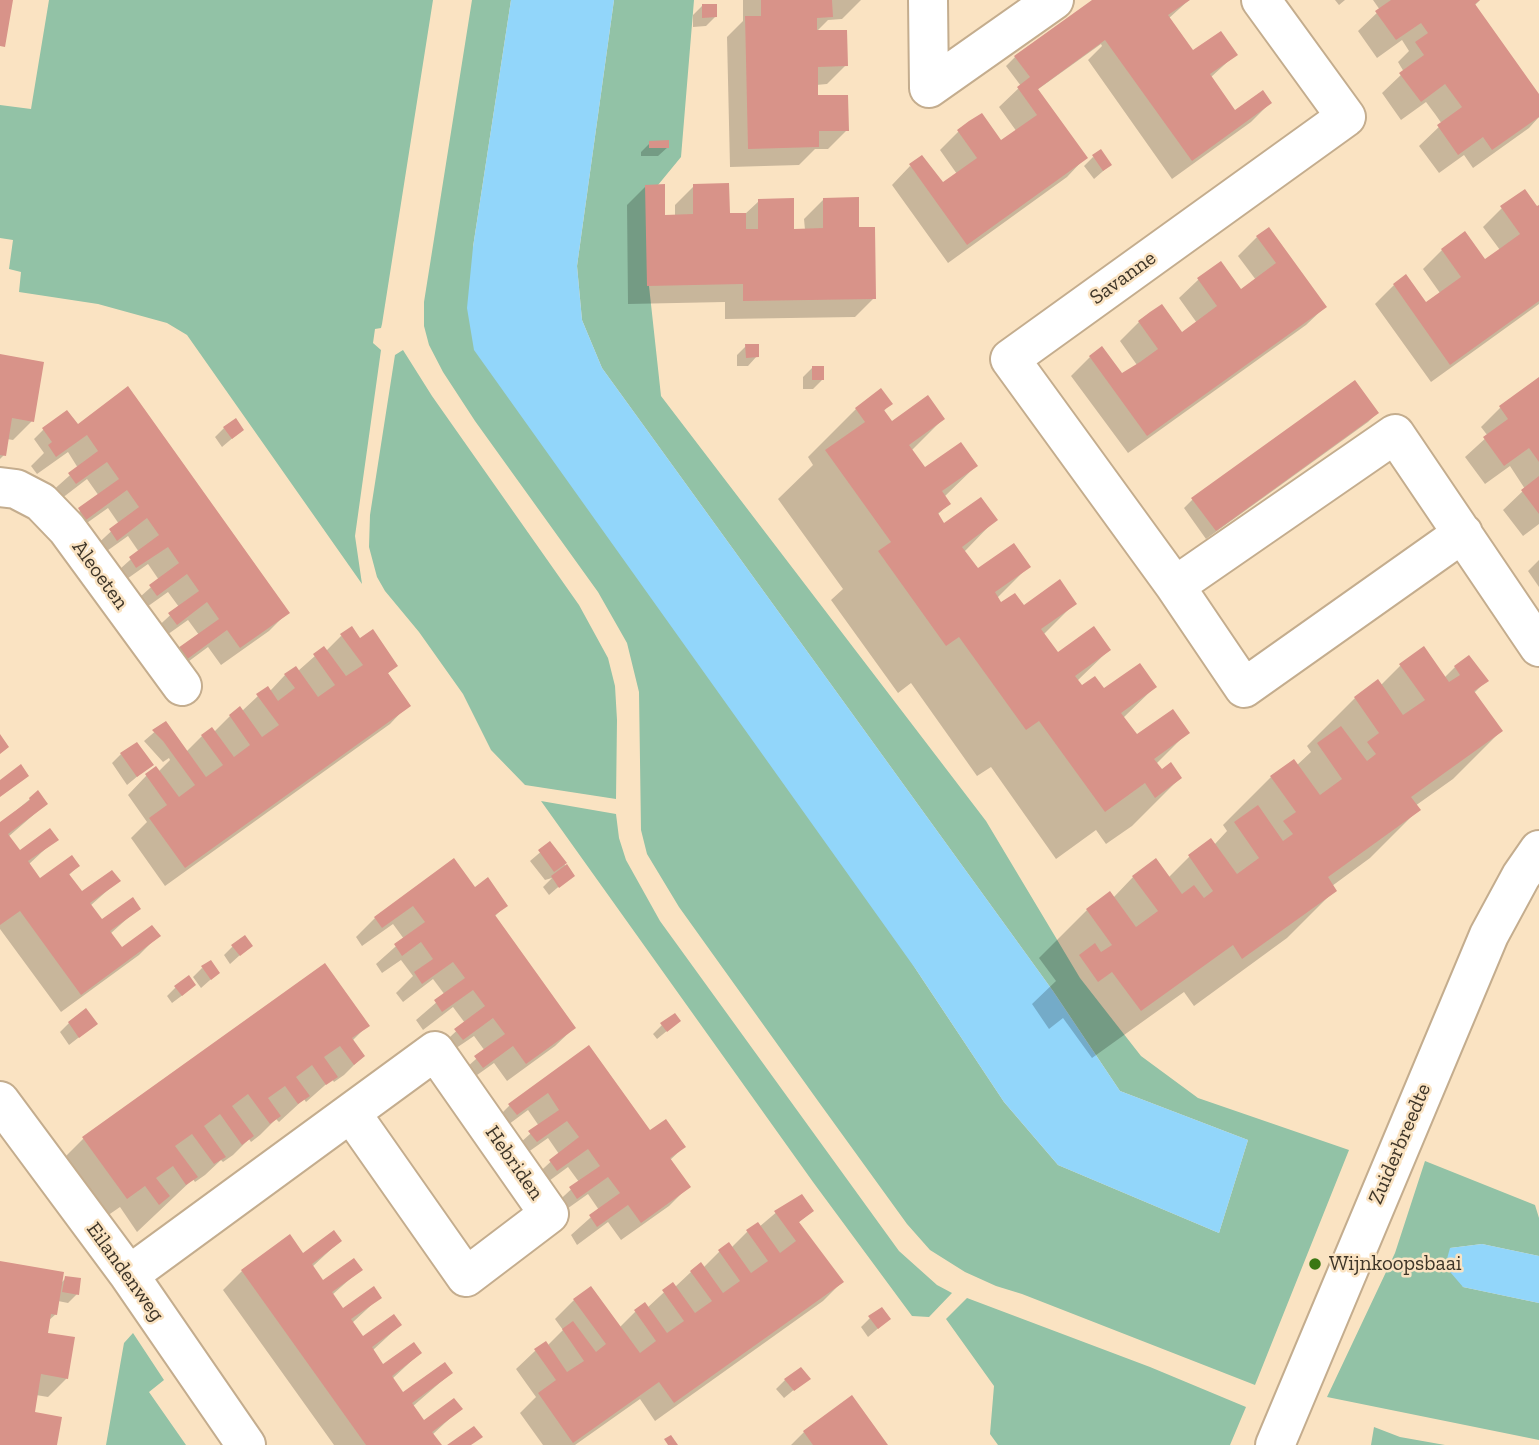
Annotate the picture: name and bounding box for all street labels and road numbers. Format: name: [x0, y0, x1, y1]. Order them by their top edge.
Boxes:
street label: Savanne: [1085, 246, 1161, 310]
street label: Aleoeten: [66, 535, 134, 615]
street label: Zuiderbreedte: [1363, 1080, 1437, 1208]
street label: Hebriden: [479, 1121, 549, 1205]
street label: Eilandenweg: [81, 1218, 169, 1326]

